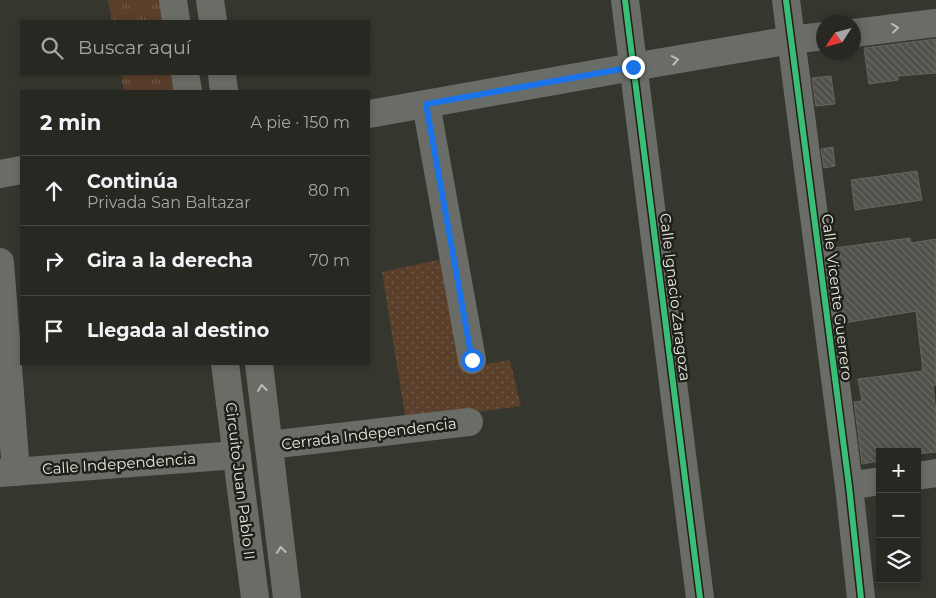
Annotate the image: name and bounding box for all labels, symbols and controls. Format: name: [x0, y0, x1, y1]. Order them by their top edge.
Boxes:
north arrow: [816, 15, 861, 60]
search box: [20, 20, 370, 75]
one-way arrow: [891, 23, 899, 34]
icon: search: [38, 34, 66, 62]
text: Buscar aquí: [78, 36, 191, 59]
one-way arrow: [671, 55, 680, 65]
route end: [622, 56, 645, 79]
text: 2 min: [40, 110, 101, 135]
text: A pie · 150 m: [251, 113, 350, 132]
text: Continúa: [87, 170, 178, 193]
icon: ahead: [40, 177, 68, 205]
text: 80 m: [308, 181, 350, 200]
text: Privada San Baltazar: [87, 193, 251, 212]
street label: Calle Ignacio Zaragoza: [656, 212, 695, 382]
street label: Calle Vicente Guerrero: [818, 213, 857, 381]
icon: right: [40, 247, 68, 275]
text: Gira a la derecha: [87, 249, 253, 272]
text: 70 m: [309, 251, 350, 270]
icon: arrive: [40, 317, 68, 345]
text: Llegada al destino: [87, 319, 269, 342]
route start: [461, 349, 484, 372]
one-way arrow: [257, 384, 268, 392]
street label: Circuito Juan Pablo II: [221, 401, 260, 561]
street label: Cerrada Independencia: [280, 413, 458, 454]
map controls: [876, 448, 921, 583]
button: +: [876, 448, 921, 493]
street label: Calle Independencia: [41, 449, 197, 478]
button: −: [876, 493, 921, 538]
button: layers: [876, 538, 921, 583]
one-way arrow: [277, 545, 287, 554]

